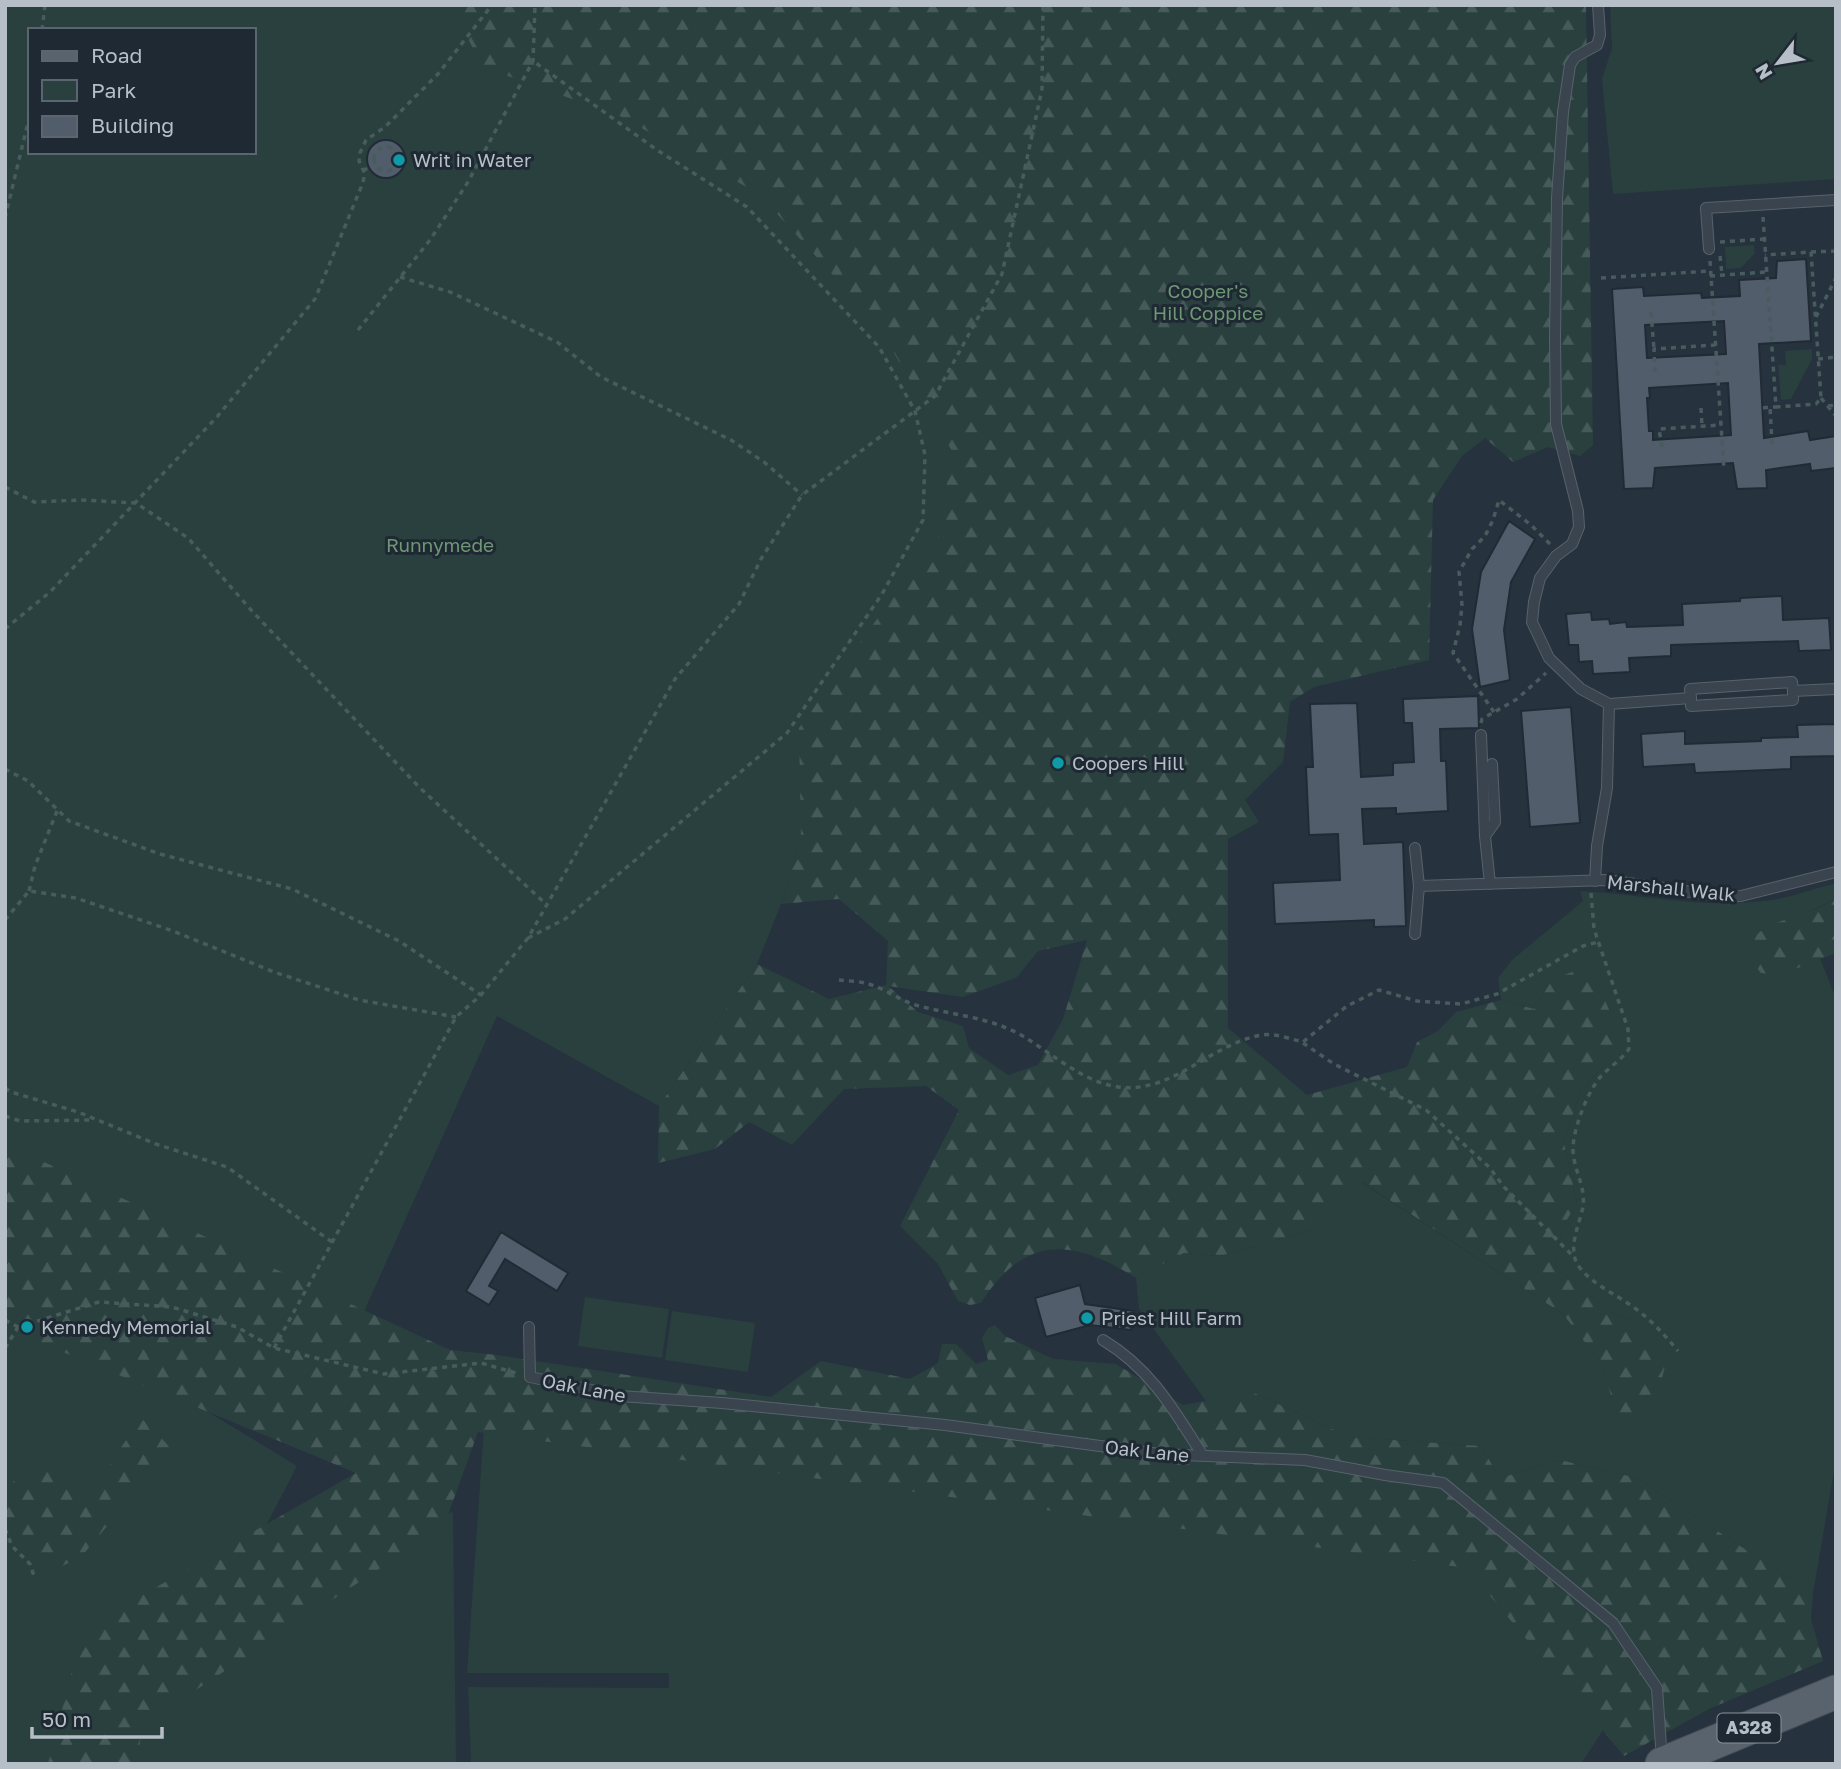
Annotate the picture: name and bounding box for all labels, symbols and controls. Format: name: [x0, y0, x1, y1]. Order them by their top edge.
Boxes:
legend: [28, 28, 256, 154]
north arrow: [1743, 28, 1813, 98]
text: Road: [91, 42, 142, 68]
text: N: [1749, 60, 1777, 84]
text: Park: [91, 77, 137, 103]
text: Building: [91, 112, 174, 138]
place label: Writ in Water: [413, 148, 532, 171]
marker: Writ in Water: [391, 152, 407, 168]
park label: Cooper's Hill Coppice: [1153, 279, 1263, 324]
park label: Runnymede: [386, 533, 494, 556]
place label: Coopers Hill: [1072, 751, 1184, 774]
marker: Coopers Hill: [1050, 755, 1066, 771]
street label: Marshall Walk: [1606, 869, 1737, 906]
place label: Priest Hill Farm: [1101, 1306, 1242, 1329]
marker: Priest Hill Farm: [1079, 1310, 1095, 1326]
place label: Kennedy Memorial: [41, 1315, 211, 1338]
marker: Kennedy Memorial: [19, 1319, 35, 1335]
street label: Oak Lane: [540, 1368, 628, 1407]
street label: Oak Lane: [1104, 1435, 1190, 1466]
scale bar: [32, 1696, 161, 1740]
text: 50 m: [42, 1706, 91, 1732]
road number: A328: [1718, 1714, 1780, 1742]

